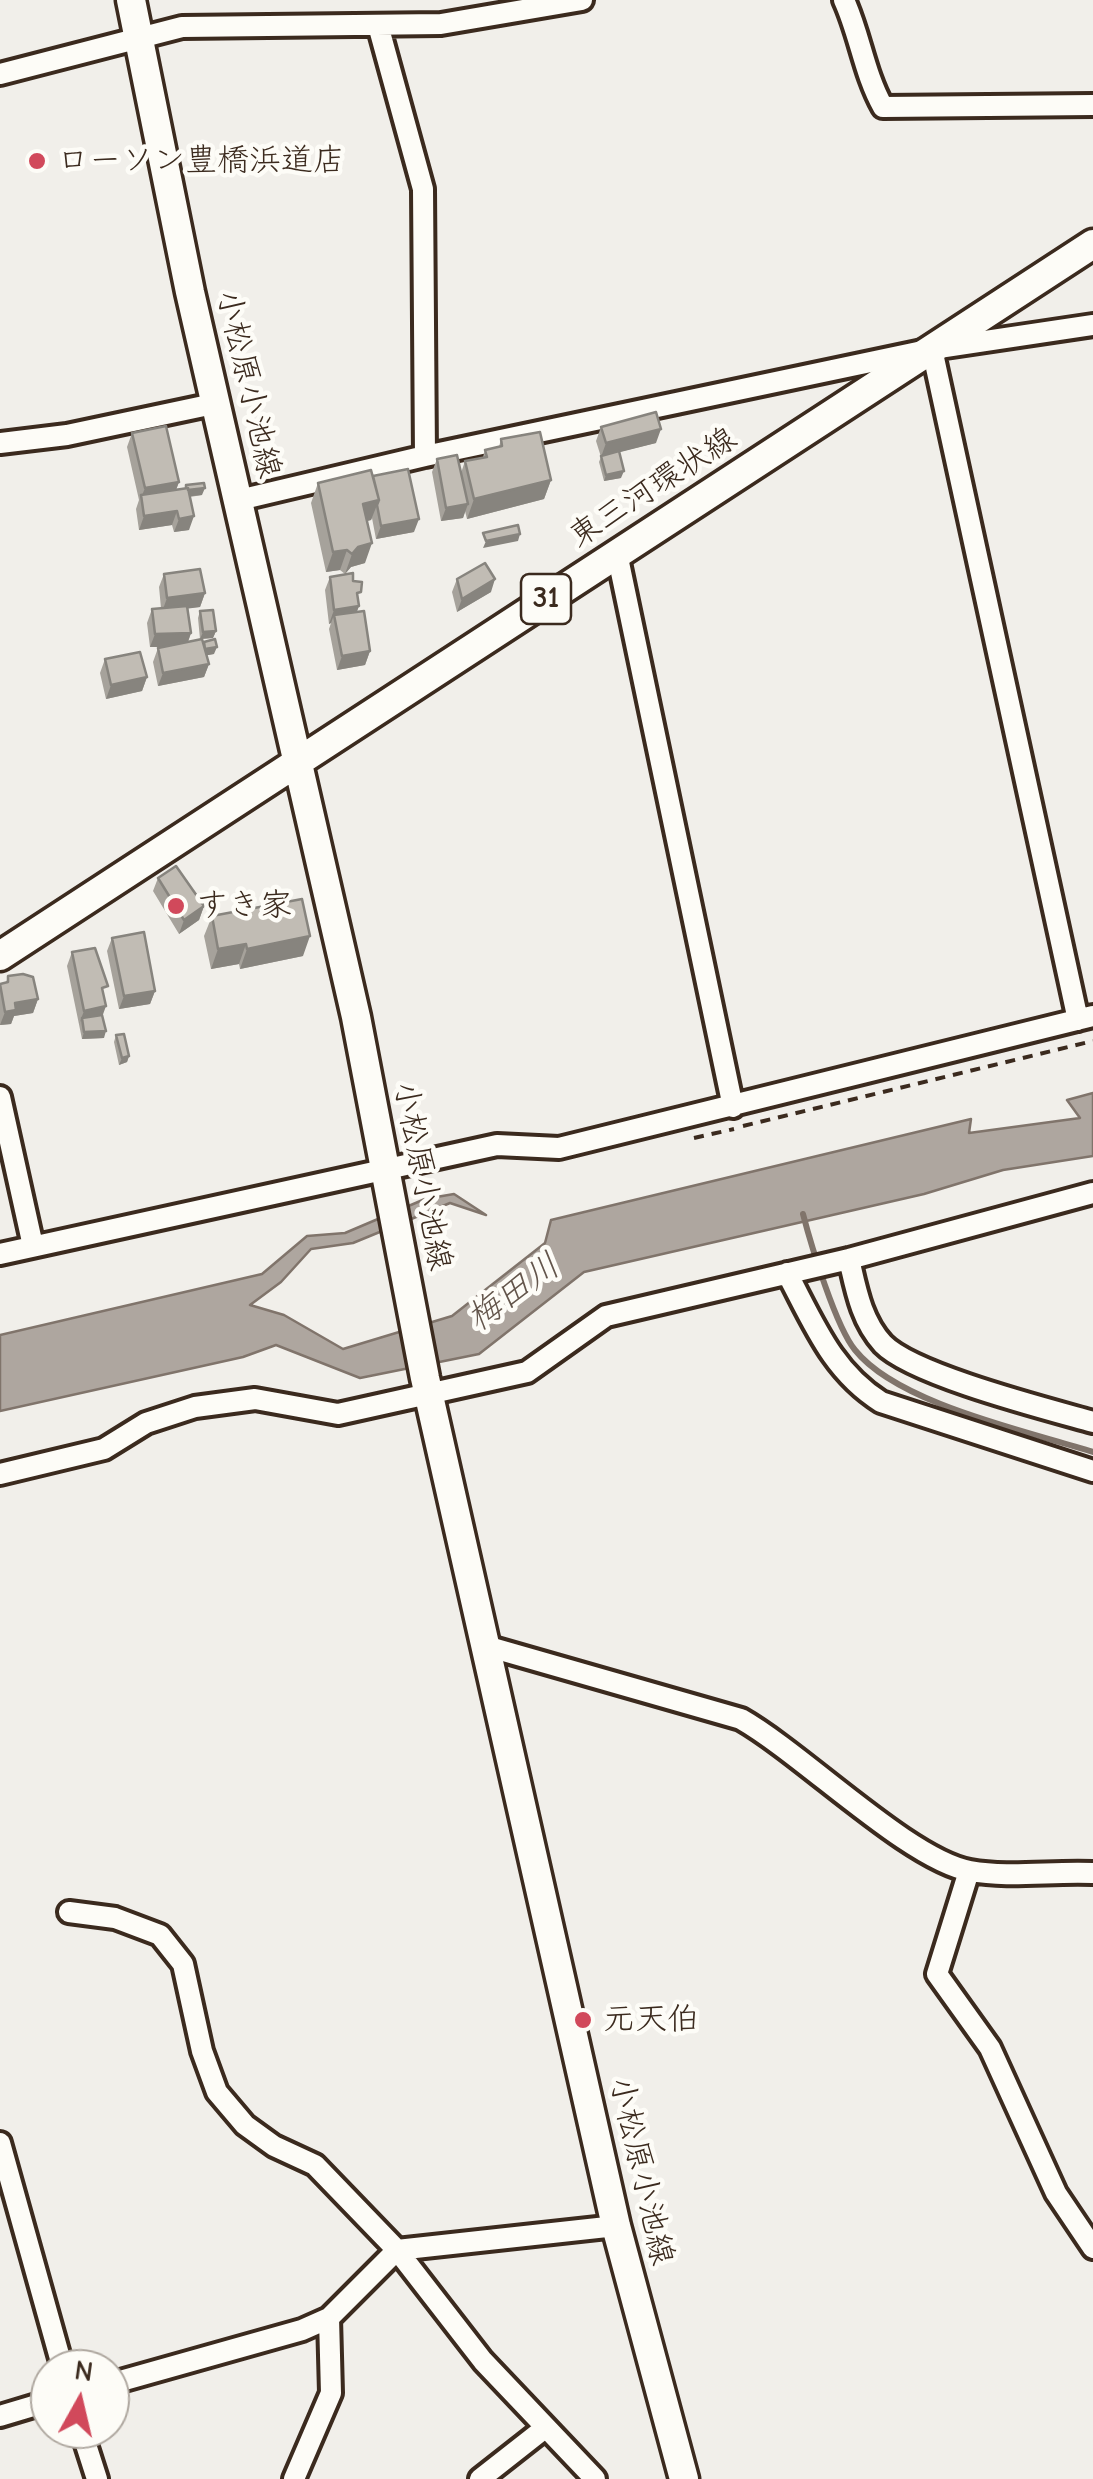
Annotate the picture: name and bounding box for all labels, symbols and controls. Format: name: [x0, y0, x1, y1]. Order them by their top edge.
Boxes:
place label: ローソン豊橋浜道店: [57, 142, 345, 180]
marker: ローソン豊橋浜道店: [26, 150, 48, 172]
street label: 小松原小池線: [208, 286, 288, 482]
street label: 東三河環状線: [562, 420, 744, 556]
road number: 31: [521, 574, 571, 624]
place label: すき家: [196, 887, 292, 925]
marker: すき家: [165, 895, 187, 917]
street label: 小松原小池線: [385, 1078, 459, 1274]
water label: 梅田川: [459, 1245, 569, 1341]
place label: 元天伯: [603, 2001, 699, 2039]
marker: 元天伯: [572, 2009, 594, 2031]
street label: 小松原小池線: [601, 2073, 681, 2269]
north arrow: [30, 2349, 130, 2449]
text: N: [73, 2354, 95, 2388]

